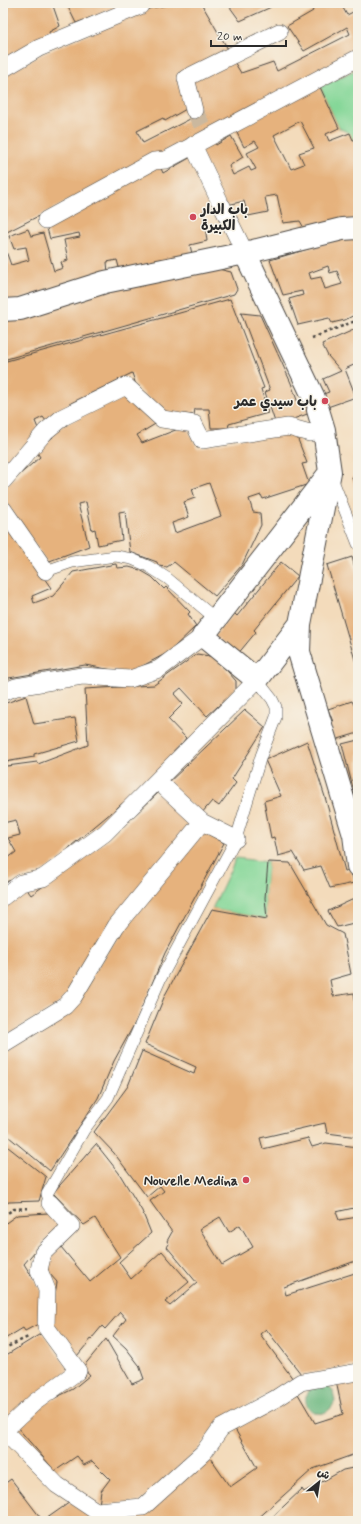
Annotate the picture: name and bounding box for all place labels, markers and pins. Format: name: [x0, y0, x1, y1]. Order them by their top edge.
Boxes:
place label: باب الدار الكبيرة: [199, 201, 248, 235]
marker: باب الدار الكبيرة: [188, 212, 198, 222]
place label: باب سيدي عمر: [233, 393, 317, 412]
marker: باب سيدي عمر: [320, 396, 330, 406]
place label: Nouvelle Medina: [144, 1172, 238, 1190]
marker: Nouvelle Medina: [241, 1175, 251, 1185]

